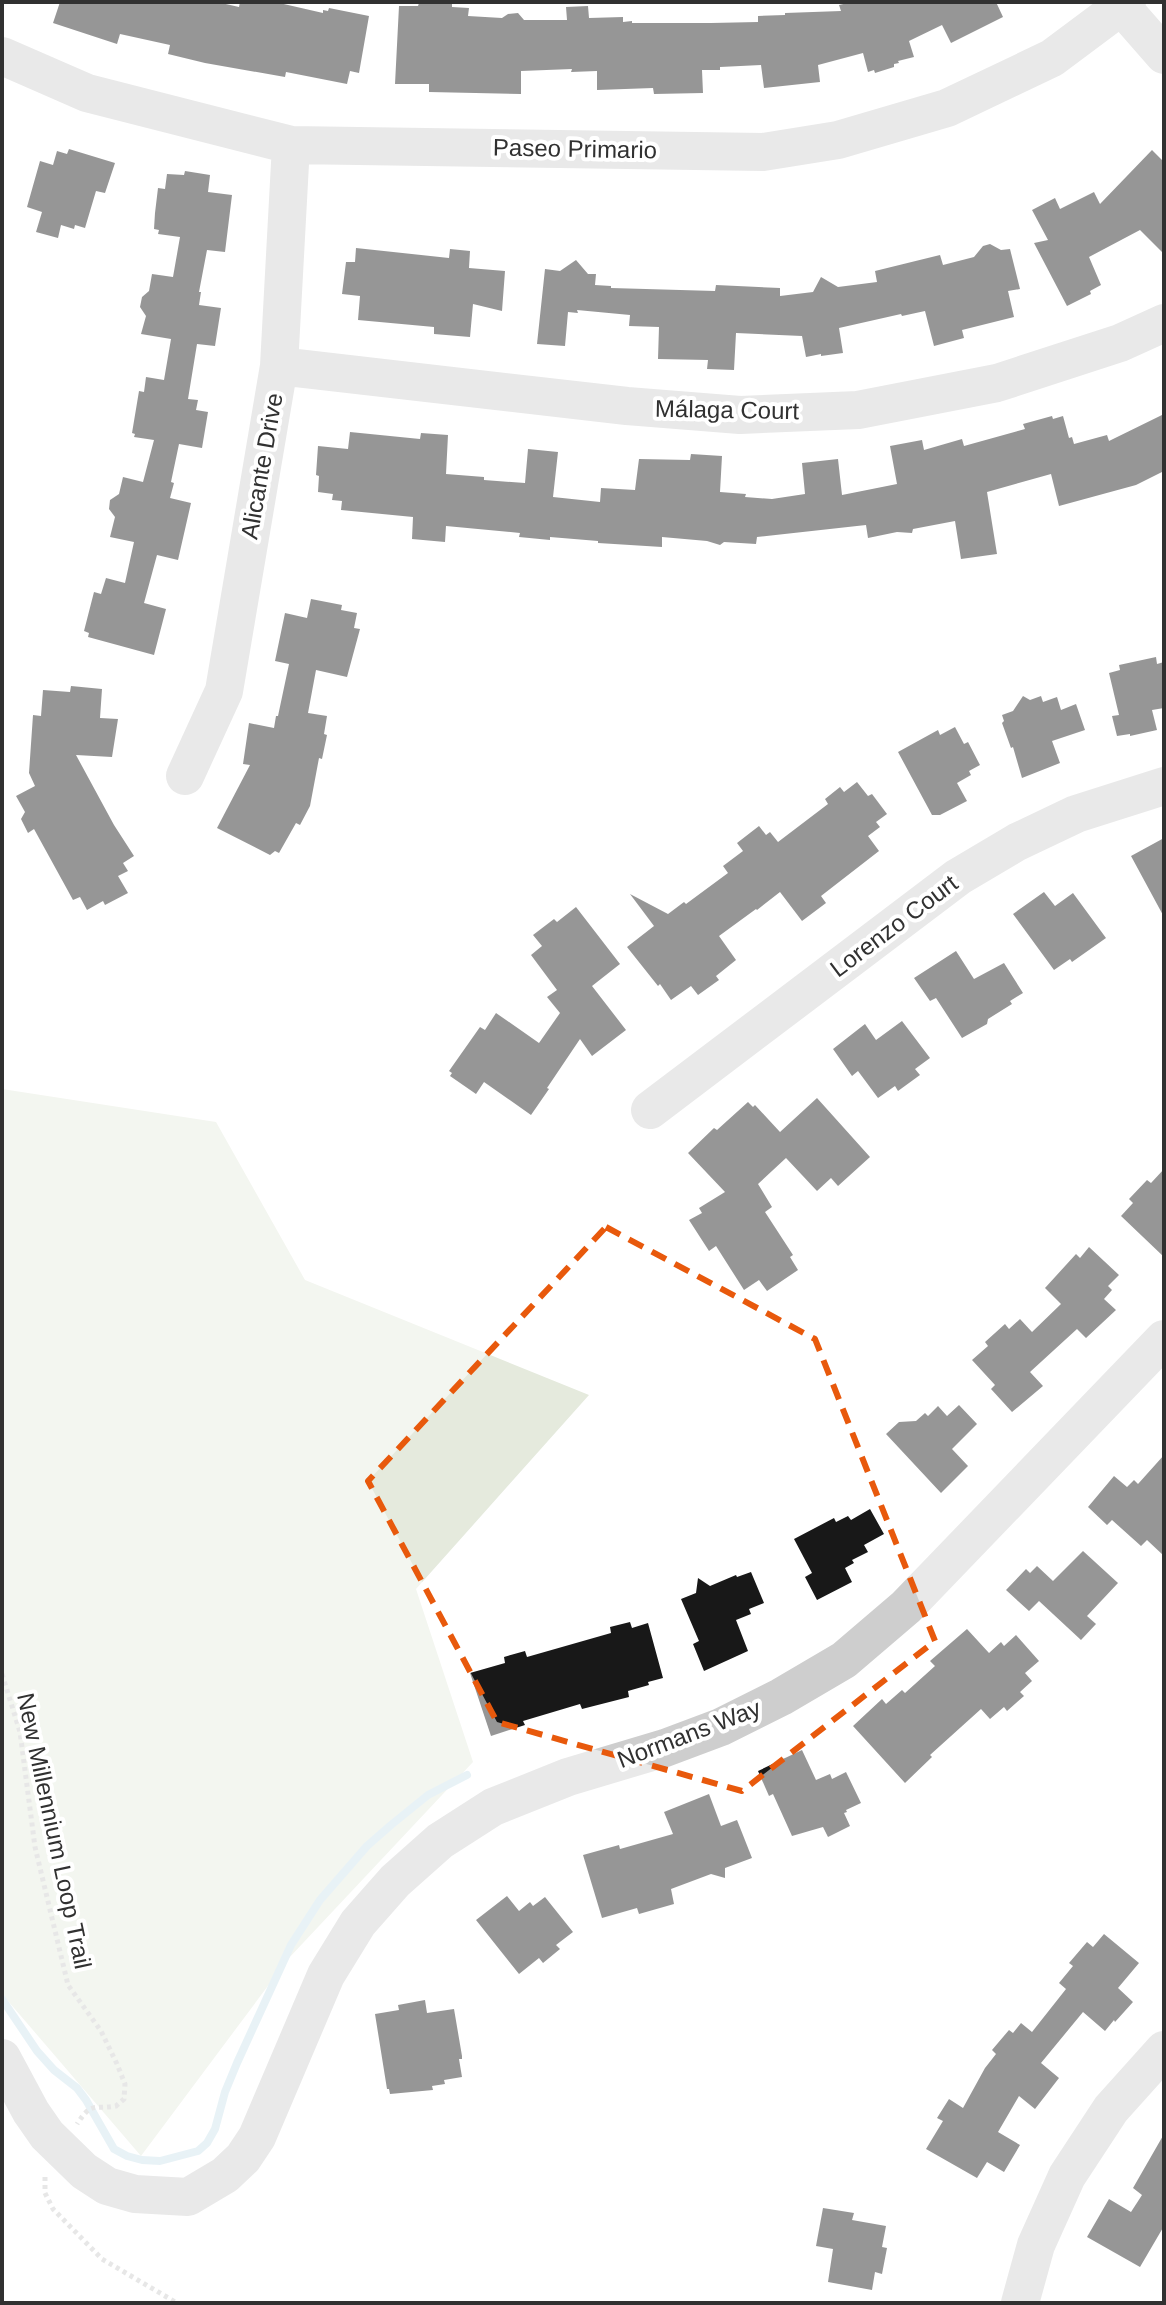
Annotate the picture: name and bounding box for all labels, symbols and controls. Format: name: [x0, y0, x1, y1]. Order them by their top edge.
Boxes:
street label: Paseo Primario: [493, 134, 657, 163]
street label: Alicante Drive: [235, 391, 288, 541]
street label: Málaga Court: [655, 395, 800, 424]
street label: Lorenzo Court: [825, 869, 963, 982]
street label: New Millennium Loop Trail: [12, 1690, 97, 1971]
street label: Normans Way: [613, 1694, 764, 1773]

